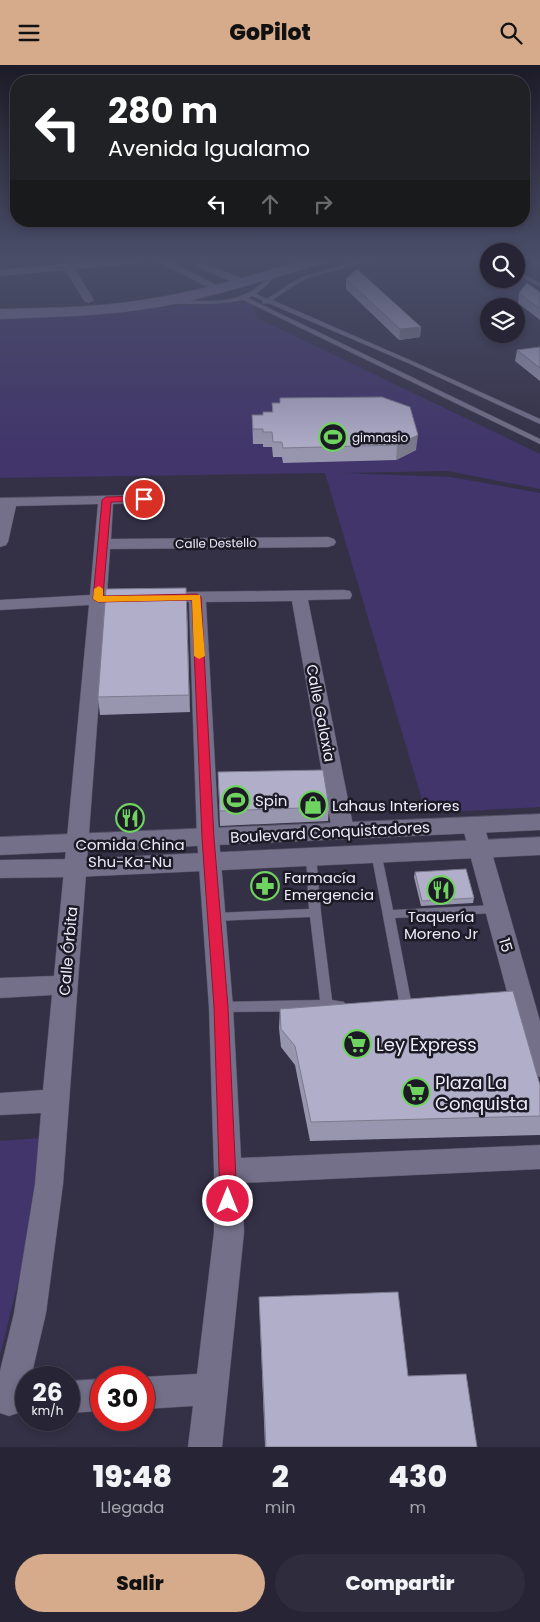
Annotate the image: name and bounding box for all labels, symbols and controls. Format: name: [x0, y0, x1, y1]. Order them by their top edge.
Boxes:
text: GoPilot: [229, 17, 311, 48]
icon: menu: [15, 19, 43, 47]
icon: search: [497, 19, 525, 47]
text: 280 m: [108, 86, 218, 135]
icon: left: [25, 95, 90, 160]
text: Avenida Igualamo: [108, 133, 310, 164]
icon: left: [203, 190, 231, 218]
icon: ahead: [256, 190, 284, 218]
icon: right: [309, 190, 337, 218]
map controls: [480, 243, 525, 343]
button: search: [480, 243, 525, 288]
button: layers: [480, 298, 525, 343]
sports icon: gimnasio: [318, 422, 348, 452]
place label: gimnasio: [352, 429, 408, 446]
pin: [123, 478, 165, 520]
icon: arrive: [130, 485, 158, 513]
street label: Calle Destello: [175, 534, 257, 552]
street label: Calle Galaxia: [301, 662, 341, 764]
sports icon: Spin: [221, 785, 251, 815]
place label: Spin: [255, 790, 287, 811]
shop icon: Lahaus Interiores: [298, 790, 328, 820]
place label: Lahaus Interiores: [332, 795, 460, 816]
restaurant icon: Comida China Shu-Ka-Nu: [115, 803, 145, 833]
street label: Boulevard Conquistadores: [230, 816, 430, 848]
place label: Comida China Shu-Ka-Nu: [75, 834, 185, 872]
place label: Farmacía Emergencia: [284, 867, 374, 905]
pharmacy icon: Farmacía Emergencia: [250, 871, 280, 901]
restaurant icon: Taquería Moreno Jr: [426, 875, 456, 905]
street label: Calle Órbita: [54, 906, 82, 996]
place label: Taquería Moreno Jr: [404, 906, 478, 944]
street label: 15: [494, 935, 518, 955]
supermarket icon: Ley Express: [342, 1029, 372, 1059]
place label: Ley Express: [376, 1032, 477, 1057]
place label: Plaza La Conquista: [435, 1070, 528, 1116]
supermarket icon: Plaza La Conquista: [401, 1077, 431, 1107]
position arrow: [201, 1174, 253, 1226]
speed limit sign: 30: [90, 1366, 155, 1431]
text: 26: [32, 1375, 63, 1410]
text: km/h: [32, 1402, 63, 1419]
text: 19:48: [93, 1455, 172, 1498]
text: 2: [272, 1455, 289, 1498]
text: 430: [388, 1455, 447, 1498]
text: Llegada: [100, 1496, 164, 1519]
text: min: [265, 1496, 296, 1519]
text: m: [409, 1496, 426, 1519]
button: Salir: [15, 1554, 265, 1612]
button: Compartir: [275, 1554, 525, 1612]

